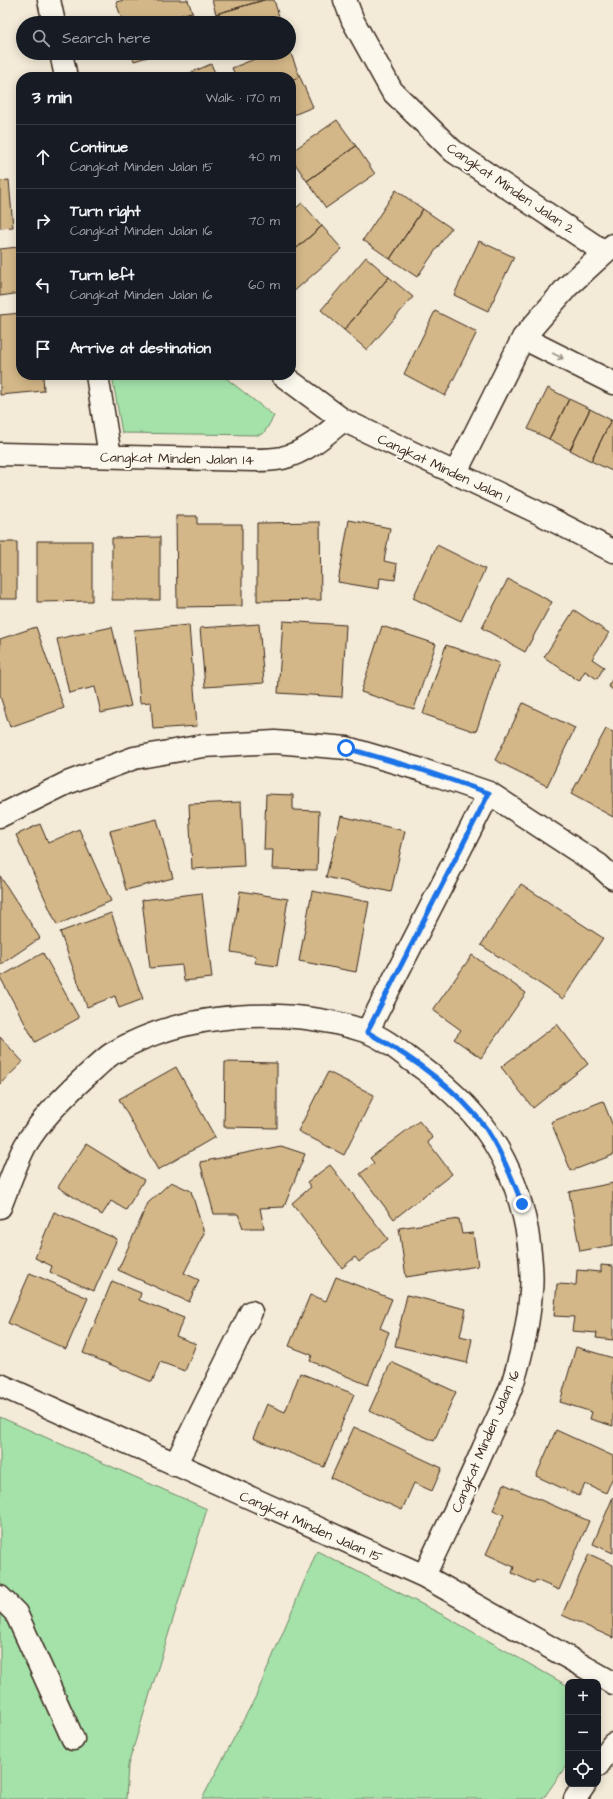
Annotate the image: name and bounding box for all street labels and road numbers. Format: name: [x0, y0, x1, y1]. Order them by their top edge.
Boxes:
street label: Cangkat Minden Jalan 2: [442, 138, 579, 239]
street label: Cangkat Minden Jalan 1: [374, 429, 513, 509]
street label: Cangkat Minden Jalan 14: [100, 448, 255, 470]
street label: Cangkat Minden Jalan 16: [447, 1367, 525, 1516]
street label: Cangkat Minden Jalan 15: [236, 1486, 385, 1567]

